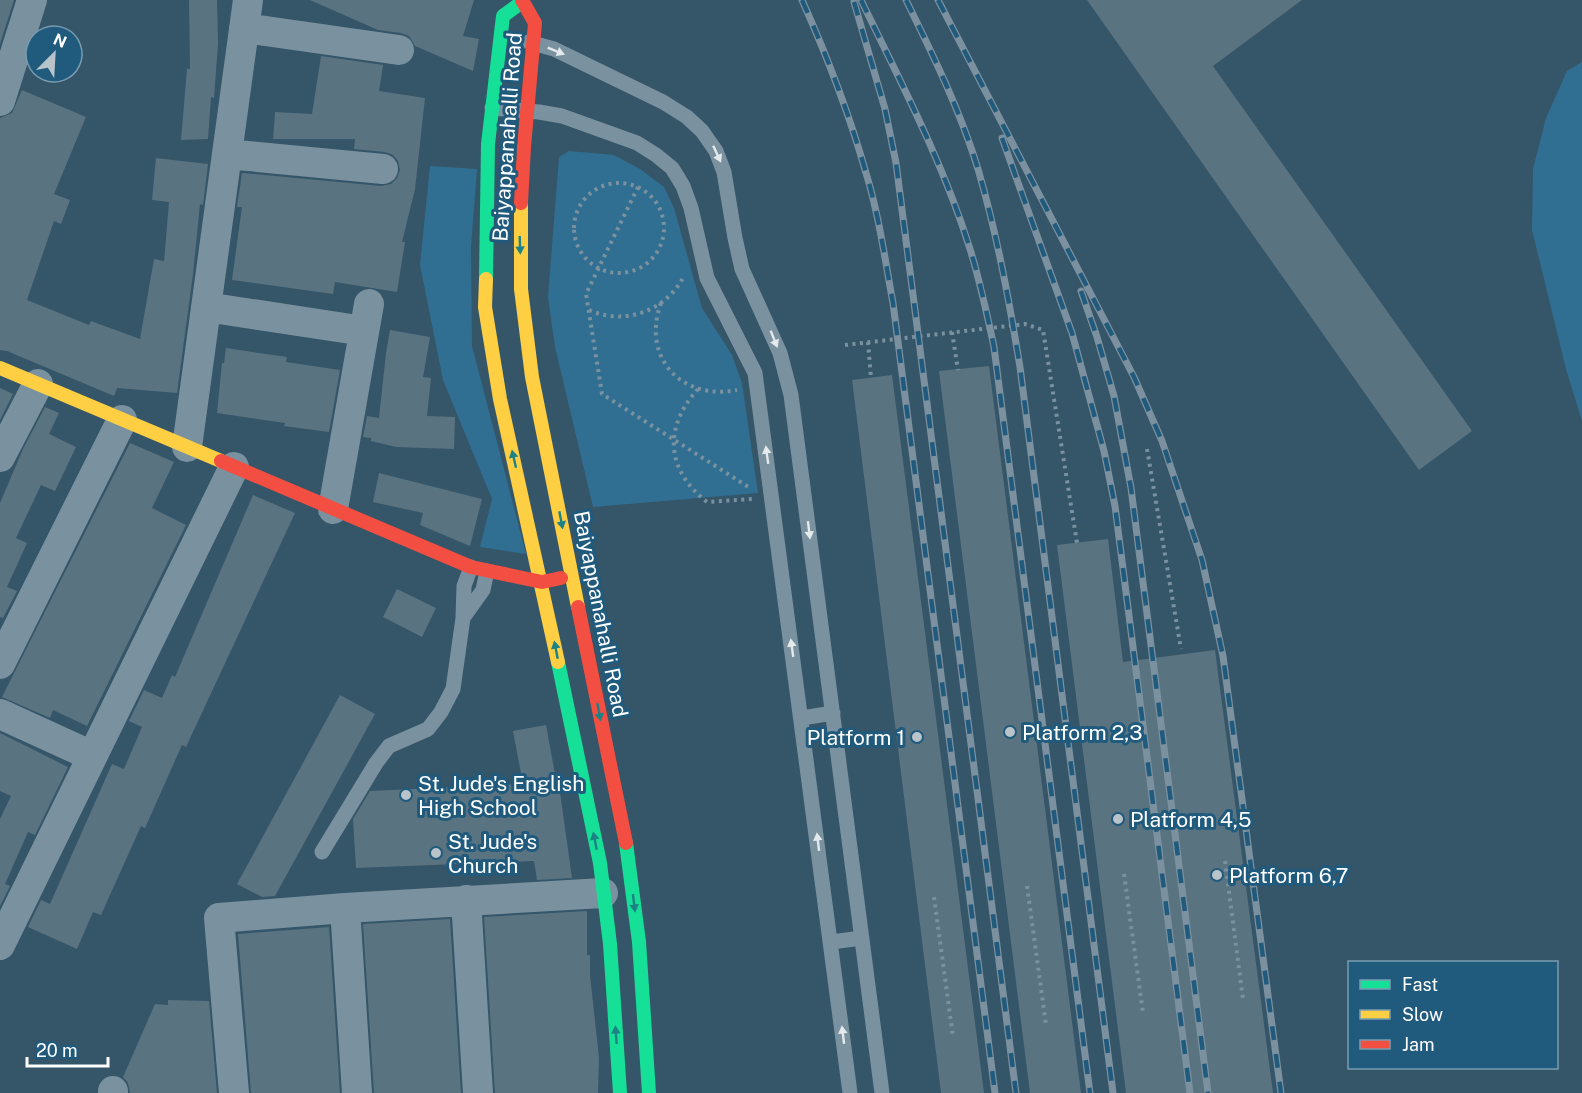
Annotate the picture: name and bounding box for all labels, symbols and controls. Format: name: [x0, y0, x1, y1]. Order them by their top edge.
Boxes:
north arrow: [24, 24, 84, 84]
text: N: [50, 30, 69, 52]
street label: Baiyappanahalli Road: [487, 32, 527, 242]
one-way arrow: [548, 46, 566, 56]
one-way arrow: [712, 146, 721, 163]
one-way arrow: [515, 235, 525, 254]
one-way arrow: [770, 330, 779, 348]
one-way arrow: [762, 445, 771, 464]
one-way arrow: [509, 450, 519, 469]
street label: Baiyappanahalli Road: [569, 509, 633, 719]
one-way arrow: [557, 511, 566, 530]
one-way arrow: [804, 521, 814, 540]
one-way arrow: [788, 639, 797, 658]
one-way arrow: [551, 640, 560, 659]
one-way arrow: [595, 702, 604, 721]
place label: Platform 2,3: [1022, 720, 1142, 745]
place label: Platform 1: [807, 725, 905, 750]
marker: Platform 2,3: [1003, 725, 1017, 739]
marker: Platform 1: [910, 730, 924, 744]
place label: St. Jude's English High School: [418, 771, 584, 820]
marker: St. Jude's English High School: [399, 788, 413, 802]
place label: Platform 4,5: [1130, 807, 1251, 832]
marker: Platform 4,5: [1111, 812, 1125, 826]
place label: St. Jude's Church: [448, 829, 537, 878]
one-way arrow: [590, 831, 599, 850]
one-way arrow: [813, 832, 823, 851]
marker: St. Jude's Church: [429, 846, 443, 860]
place label: Platform 6,7: [1229, 863, 1348, 888]
marker: Platform 6,7: [1210, 868, 1224, 882]
one-way arrow: [629, 894, 639, 913]
legend: [1348, 961, 1558, 1069]
text: Fast: [1402, 974, 1438, 995]
text: Slow: [1402, 1004, 1443, 1025]
one-way arrow: [611, 1025, 620, 1044]
one-way arrow: [838, 1025, 847, 1044]
scale bar: [27, 1030, 108, 1068]
text: Jam: [1402, 1034, 1435, 1055]
text: 20 m: [36, 1040, 78, 1061]

